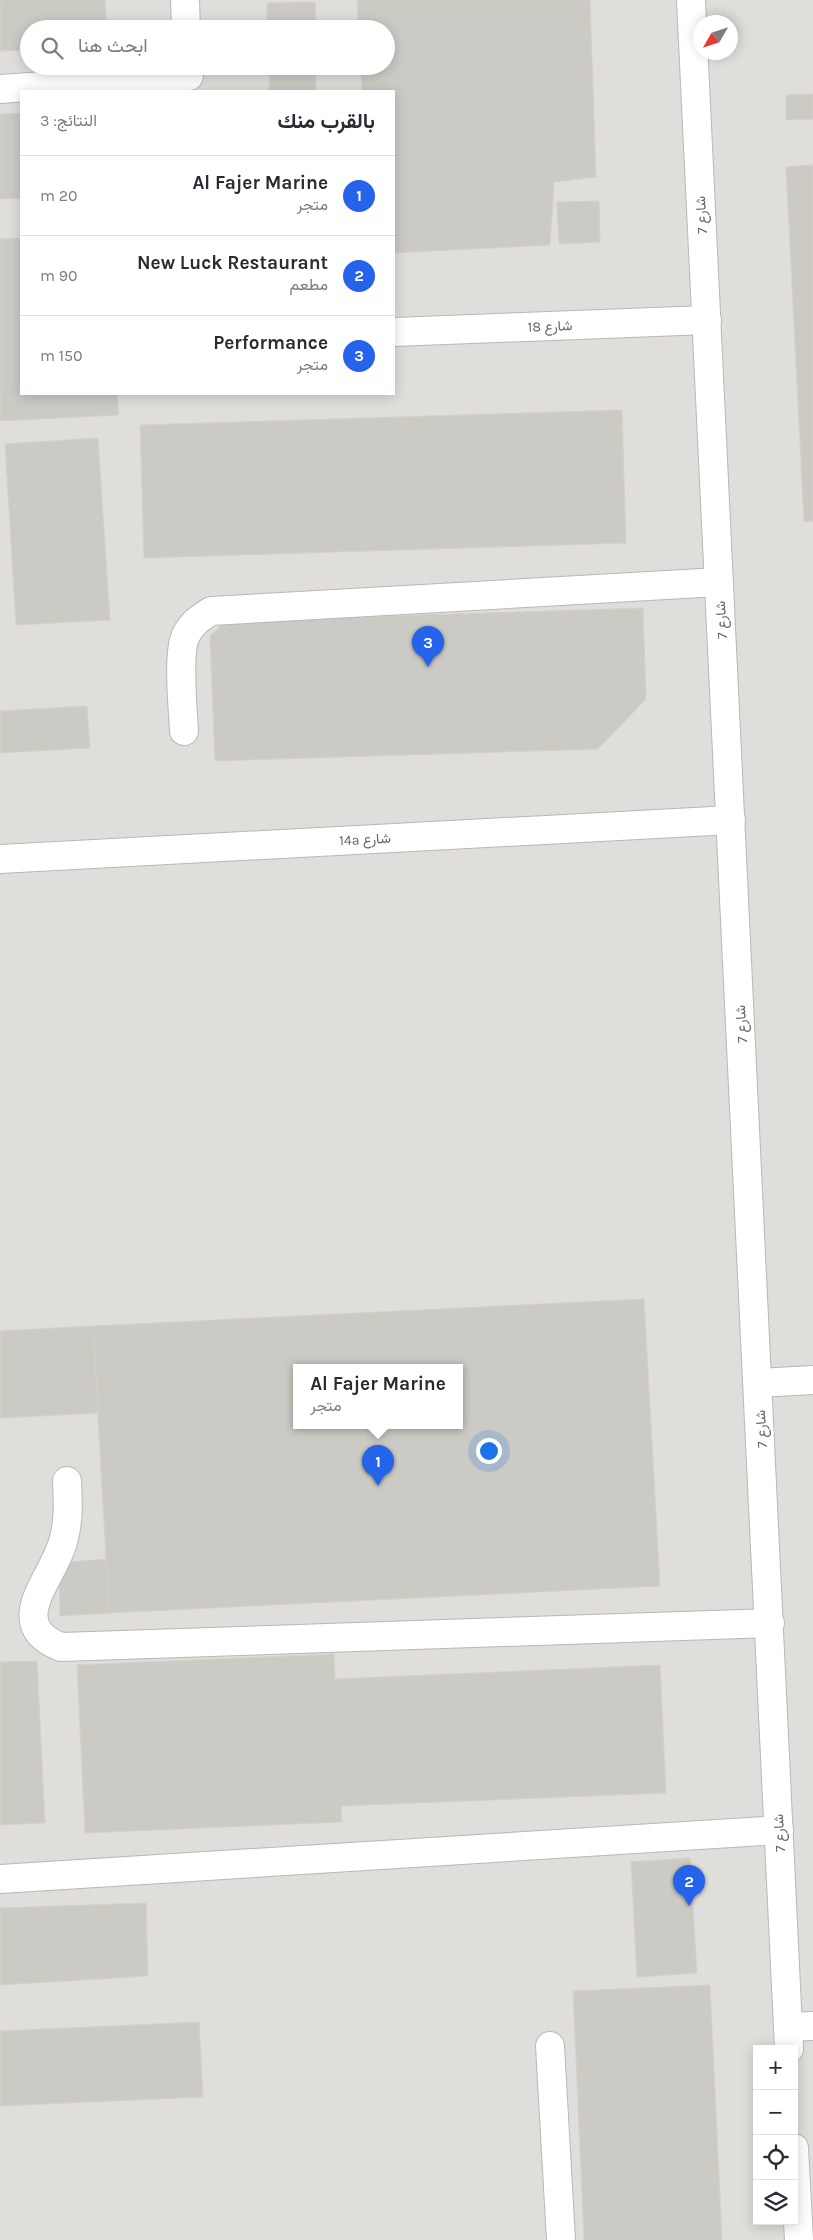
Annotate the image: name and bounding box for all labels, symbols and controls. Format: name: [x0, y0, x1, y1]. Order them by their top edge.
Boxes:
north arrow: [693, 15, 738, 60]
search box: [20, 20, 395, 75]
icon: search: [38, 34, 66, 62]
text: ابحث هنا: [78, 35, 148, 57]
text: بالقرب منك: [277, 109, 375, 133]
text: النتائج: 3: [40, 111, 97, 130]
text: Al Fajer Marine: [192, 172, 328, 194]
text: 20 m: [40, 186, 78, 205]
text: 1: [356, 186, 362, 205]
text: متجر: [297, 195, 328, 214]
street label: شارع 7: [692, 195, 713, 234]
text: New Luck Restaurant: [137, 252, 328, 274]
text: 90 m: [40, 266, 78, 285]
text: 2: [354, 266, 364, 285]
text: مطعم: [289, 275, 328, 294]
street label: شارع 18: [527, 317, 573, 338]
text: Performance: [213, 332, 328, 354]
text: 150 m: [40, 346, 83, 365]
text: 3: [354, 346, 364, 365]
text: متجر: [297, 355, 328, 374]
street label: شارع 7: [712, 600, 733, 639]
pin: 3: [412, 626, 444, 667]
street label: 14a شارع: [339, 830, 391, 851]
street label: شارع 7: [732, 1004, 753, 1043]
popup: [293, 1364, 463, 1429]
text: Al Fajer Marine: [310, 1373, 446, 1395]
text: متجر: [310, 1396, 342, 1415]
street label: شارع 7: [752, 1409, 773, 1448]
your location: [476, 1438, 502, 1464]
pin: 1: [362, 1445, 394, 1486]
street label: شارع 7: [770, 1813, 791, 1852]
pin: 2: [673, 1865, 705, 1906]
map controls: [753, 2045, 798, 2225]
button: +: [753, 2045, 798, 2090]
button: −: [753, 2090, 798, 2135]
button: locate: [753, 2135, 798, 2180]
button: layers: [753, 2180, 798, 2225]

